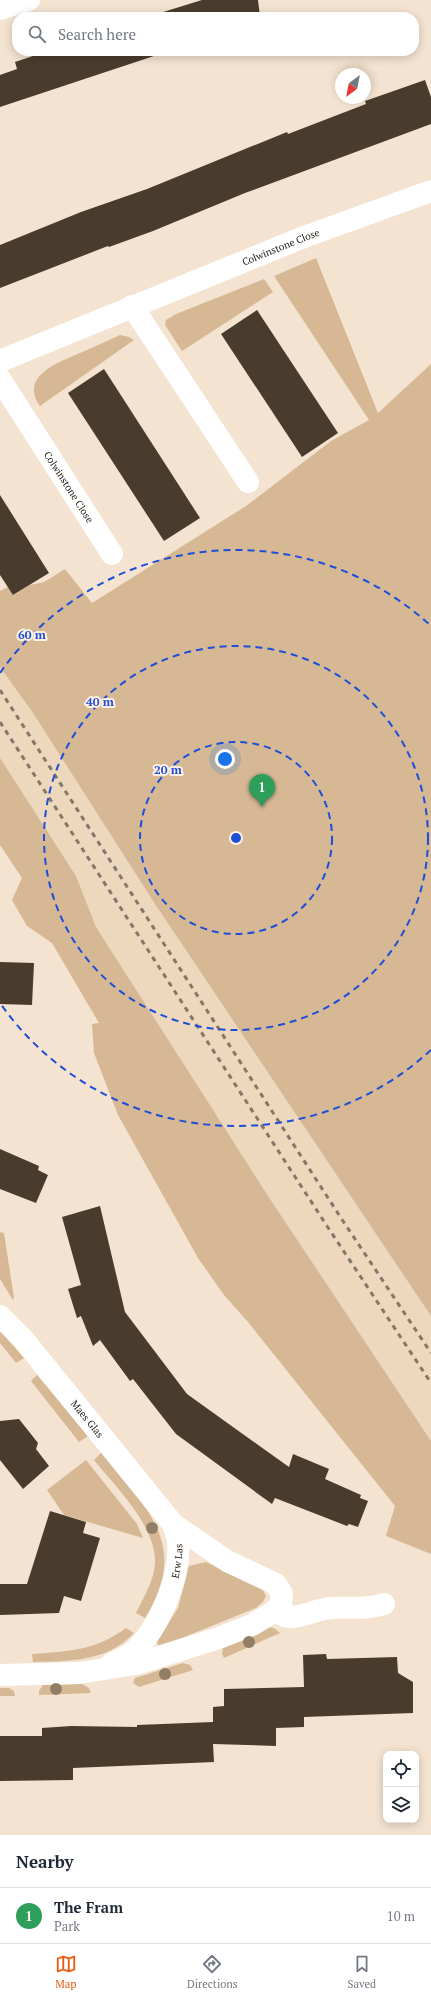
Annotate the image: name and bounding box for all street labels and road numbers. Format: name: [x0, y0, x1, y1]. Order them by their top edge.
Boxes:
street label: Colwinstone Close: [240, 225, 321, 268]
street label: Colwinstone Close: [41, 449, 97, 525]
street label: Maes Glas: [68, 1397, 107, 1440]
street label: Erw Las: [168, 1544, 185, 1579]

